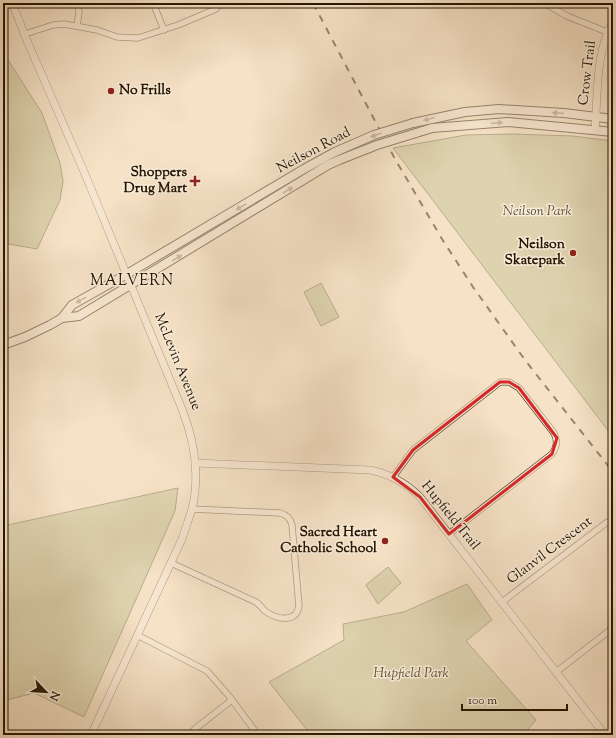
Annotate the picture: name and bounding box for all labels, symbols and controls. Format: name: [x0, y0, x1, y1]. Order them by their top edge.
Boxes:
street label: Crow Trail: [574, 39, 602, 107]
place label: No Frills: [119, 81, 171, 101]
marker: No Frills: [106, 86, 116, 96]
one-way arrow: [552, 109, 564, 116]
one-way arrow: [422, 116, 434, 122]
one-way arrow: [491, 119, 503, 126]
street label: Neilson Road: [273, 123, 355, 179]
one-way arrow: [369, 132, 381, 138]
place label: Shoppers Drug Mart: [124, 163, 187, 199]
marker: Shoppers Drug Mart: [190, 176, 200, 186]
one-way arrow: [283, 186, 293, 194]
park label: Neilson Park: [502, 202, 572, 222]
one-way arrow: [235, 203, 247, 210]
place label: Neilson Skatepark: [505, 235, 566, 271]
marker: Neilson Skatepark: [568, 248, 578, 258]
one-way arrow: [171, 254, 183, 261]
district label: MALVERN: [90, 271, 174, 292]
one-way arrow: [75, 297, 86, 303]
street label: McLevin Avenue: [148, 310, 206, 414]
street label: Hupfield Trail: [416, 477, 484, 555]
street label: Glanvil Crescent: [503, 512, 597, 590]
place label: Sacred Heart Catholic School: [280, 523, 377, 559]
marker: Sacred Heart Catholic School: [380, 536, 390, 546]
park label: Hupfield Park: [373, 664, 449, 684]
north arrow: [26, 672, 66, 712]
scale bar: [462, 686, 567, 712]
text: N: [45, 688, 64, 703]
text: 100 m: [468, 692, 497, 710]

